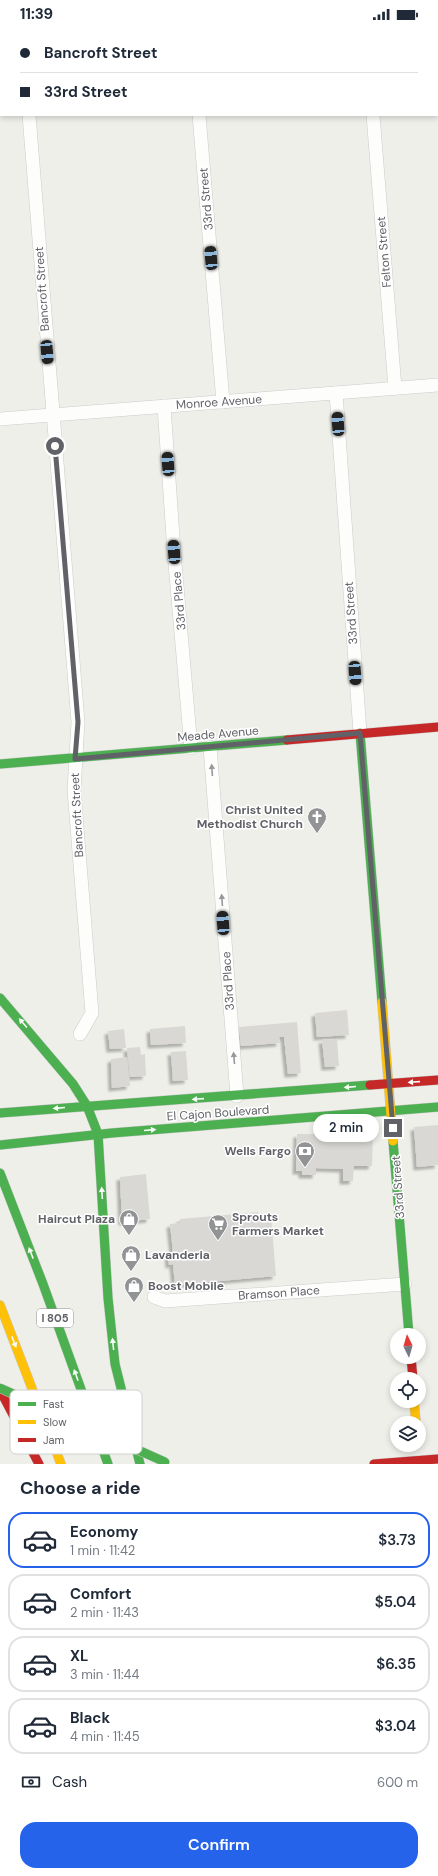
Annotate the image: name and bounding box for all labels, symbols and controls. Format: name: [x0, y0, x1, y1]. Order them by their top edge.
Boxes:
text: 11:39: [20, 4, 53, 24]
text: Bancroft Street: [44, 43, 158, 63]
text: 33rd Street: [44, 82, 127, 102]
street label: 33rd Street: [195, 167, 217, 231]
street label: Felton Street: [373, 215, 395, 288]
street label: Bancroft Street: [31, 246, 53, 332]
car: [204, 246, 218, 270]
car: [40, 340, 54, 364]
street label: Monroe Avenue: [175, 391, 263, 413]
car: [331, 412, 345, 436]
route start: [46, 437, 64, 455]
car: [161, 452, 175, 476]
car: [167, 540, 181, 564]
street label: 33rd Place: [168, 571, 190, 631]
street label: 33rd Street: [341, 581, 361, 645]
car: [348, 661, 362, 685]
street label: Meade Avenue: [177, 722, 260, 746]
one-way arrow: [208, 764, 215, 776]
street label: Bancroft Street: [67, 772, 87, 858]
place label: Christ United Methodist Church: [197, 802, 303, 832]
church icon: Christ United Methodist Church: [306, 806, 328, 834]
one-way arrow: [218, 894, 225, 906]
car: [216, 911, 230, 935]
street label: 33rd Place: [218, 951, 238, 1011]
one-way arrow: [18, 1018, 27, 1029]
one-way arrow: [230, 1052, 237, 1064]
one-way arrow: [408, 1079, 420, 1086]
one-way arrow: [344, 1084, 356, 1090]
one-way arrow: [192, 1096, 204, 1103]
street label: El Cajon Boulevard: [166, 1101, 270, 1125]
one-way arrow: [53, 1104, 65, 1111]
callout: 2 min: [313, 1114, 379, 1142]
text: 2 min: [329, 1119, 363, 1136]
route end: [384, 1119, 402, 1137]
one-way arrow: [144, 1127, 156, 1133]
bank icon: Wells Fargo: [294, 1140, 316, 1168]
place label: Wells Fargo: [224, 1143, 291, 1159]
street label: 33rd Street: [388, 1155, 408, 1219]
one-way arrow: [99, 1186, 105, 1199]
shop icon: Haircut Plaza: [118, 1208, 140, 1236]
place label: Sprouts Farmers Market: [232, 1209, 324, 1239]
place label: Haircut Plaza: [38, 1211, 115, 1227]
supermarket icon: Sprouts Farmers Market: [207, 1213, 229, 1241]
shop icon: Lavanderia: [120, 1244, 142, 1272]
one-way arrow: [28, 1247, 34, 1258]
place label: Lavanderia: [145, 1247, 210, 1263]
shop icon: Boost Mobile: [123, 1275, 145, 1303]
place label: Boost Mobile: [148, 1278, 224, 1294]
street label: Bramson Place: [238, 1282, 321, 1304]
road number: I 805: [37, 1309, 73, 1327]
north arrow: [390, 1328, 426, 1364]
map controls: [390, 1328, 426, 1452]
one-way arrow: [12, 1336, 18, 1348]
one-way arrow: [110, 1338, 116, 1350]
one-way arrow: [72, 1368, 78, 1380]
button: locate: [390, 1372, 426, 1408]
legend: [10, 1390, 142, 1454]
text: Fast: [43, 1397, 64, 1411]
text: Slow: [43, 1415, 67, 1429]
button: layers: [390, 1416, 426, 1452]
text: Jam: [43, 1433, 64, 1447]
text: Choose a ride: [20, 1476, 141, 1500]
icon: car: [22, 1522, 58, 1558]
text: Economy: [70, 1522, 138, 1542]
text: $3.73: [378, 1530, 416, 1550]
text: 1 min · 11:42: [70, 1542, 135, 1559]
icon: car: [22, 1584, 58, 1620]
text: Comfort: [70, 1584, 131, 1604]
text: $5.04: [375, 1592, 416, 1612]
text: 2 min · 11:43: [70, 1604, 139, 1621]
icon: car: [22, 1646, 58, 1682]
text: XL: [70, 1646, 88, 1666]
text: $6.35: [376, 1654, 416, 1674]
text: 3 min · 11:44: [70, 1666, 139, 1683]
icon: car: [22, 1708, 58, 1744]
text: Black: [70, 1708, 110, 1728]
text: $3.04: [375, 1716, 416, 1736]
text: 4 min · 11:45: [70, 1728, 140, 1745]
icon: cash: [20, 1771, 42, 1793]
text: Cash: [52, 1772, 87, 1792]
text: 600 m: [377, 1774, 418, 1791]
button: Confirm: [20, 1822, 418, 1868]

